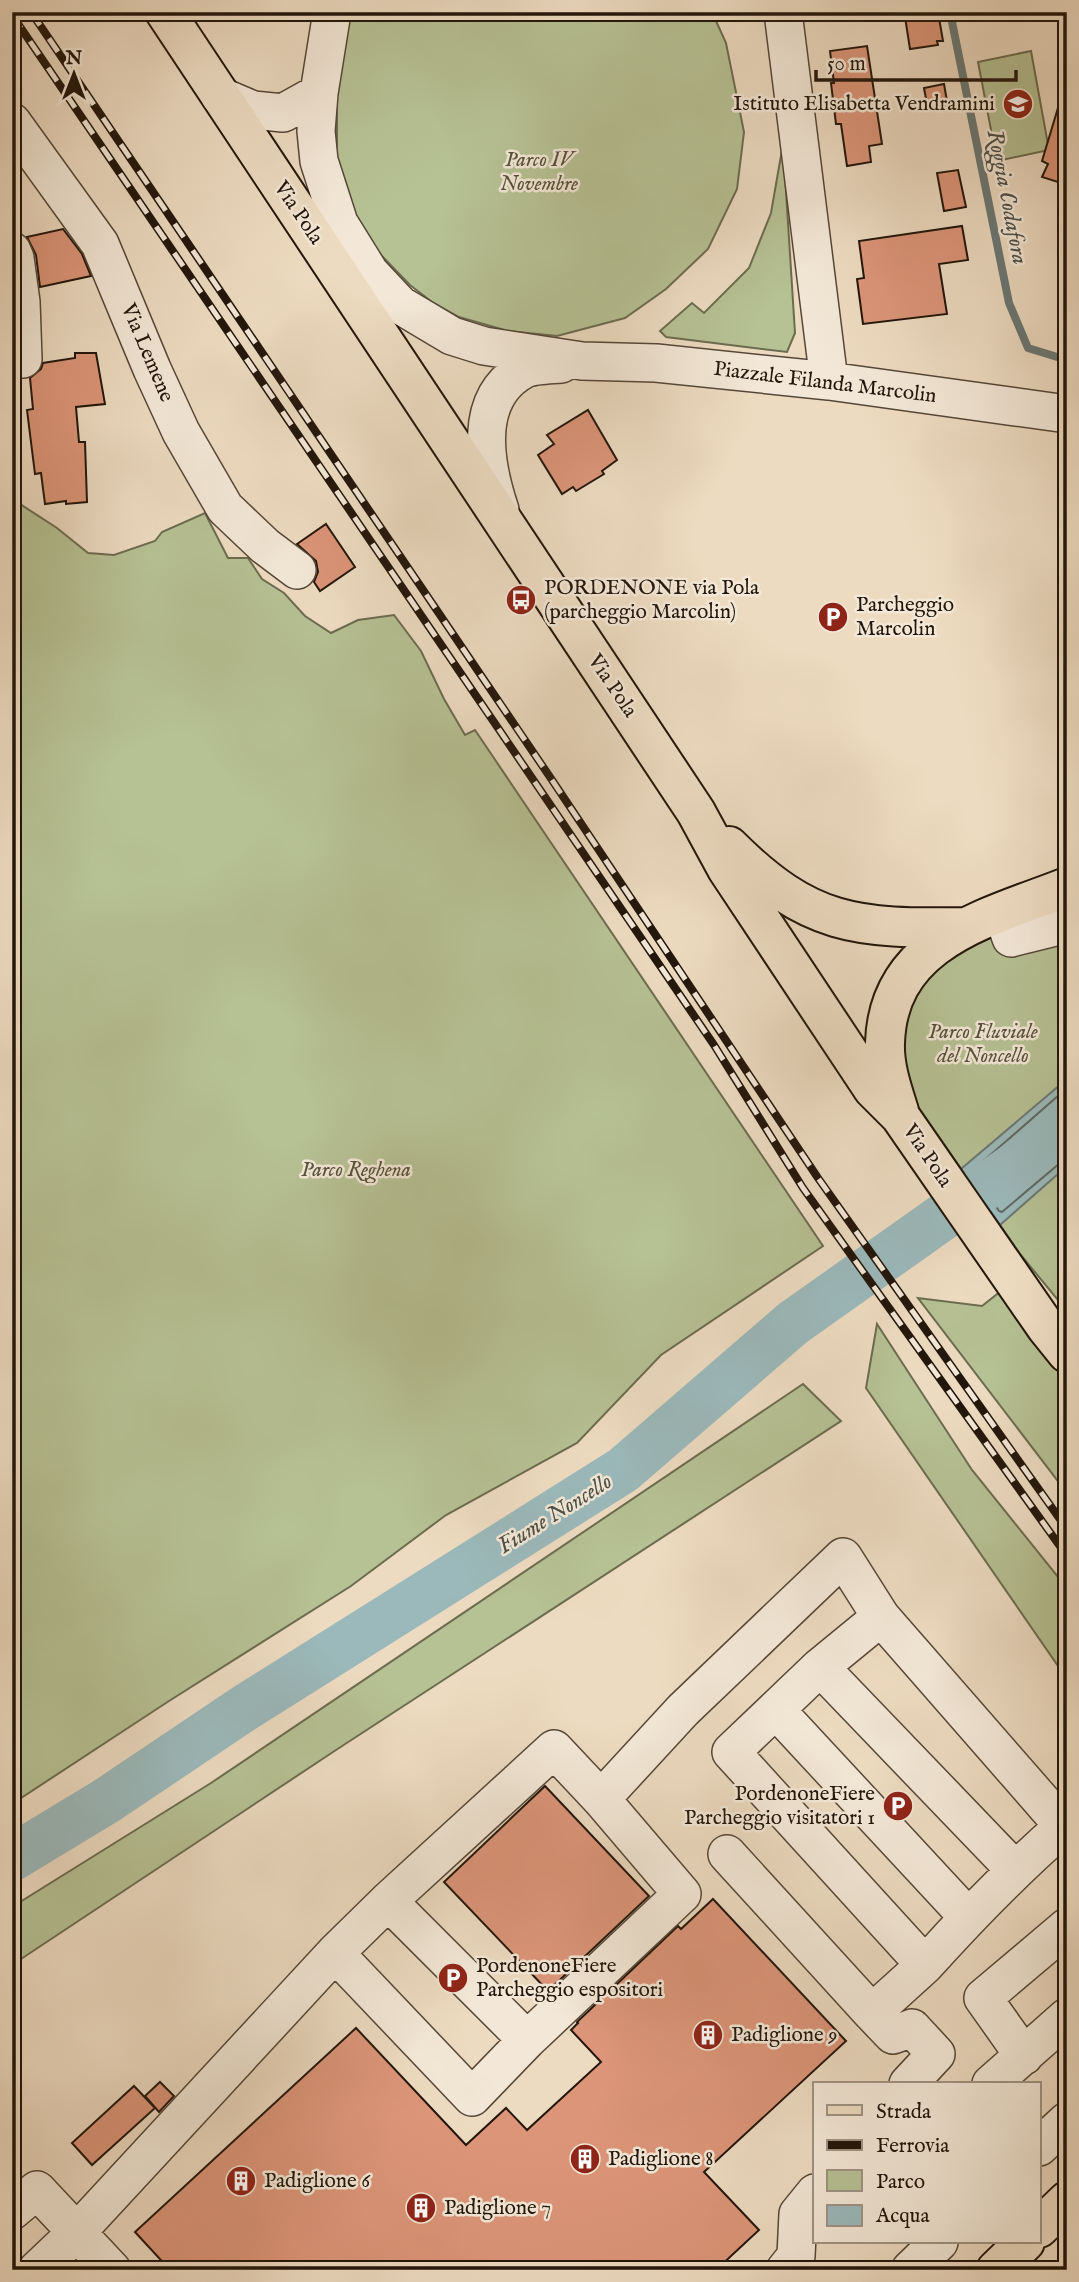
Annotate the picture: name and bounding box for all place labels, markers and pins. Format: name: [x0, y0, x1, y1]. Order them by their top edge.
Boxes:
school or university icon: Istituto Elisabetta Vendramini: [1001, 87, 1035, 121]
place label: Istituto Elisabetta Vendramini: [733, 91, 995, 118]
place label: PORDENONE via Pola (parcheggio Marcolin): [544, 575, 760, 626]
bus stop icon: PORDENONE via Pola (parcheggio Marcolin): [504, 583, 538, 617]
place label: Parcheggio Marcolin: [856, 592, 954, 643]
parking icon: Parcheggio Marcolin: [816, 600, 850, 634]
place label: PordenoneFiere Parcheggio visitatori 1: [684, 1781, 875, 1832]
parking icon: PordenoneFiere Parcheggio visitatori 1: [881, 1789, 915, 1823]
place label: PordenoneFiere Parcheggio espositori: [476, 1953, 663, 2004]
parking icon: PordenoneFiere Parcheggio espositori: [436, 1961, 470, 1995]
building icon: Padiglione 9: [691, 2018, 725, 2052]
place label: Padiglione 9: [731, 2022, 837, 2049]
building icon: Padiglione 8: [568, 2142, 602, 2176]
place label: Padiglione 8: [608, 2146, 713, 2173]
building icon: Padiglione 6: [224, 2164, 258, 2198]
place label: Padiglione 6: [264, 2168, 371, 2195]
building icon: Padiglione 7: [404, 2191, 438, 2225]
place label: Padiglione 7: [444, 2195, 551, 2222]

